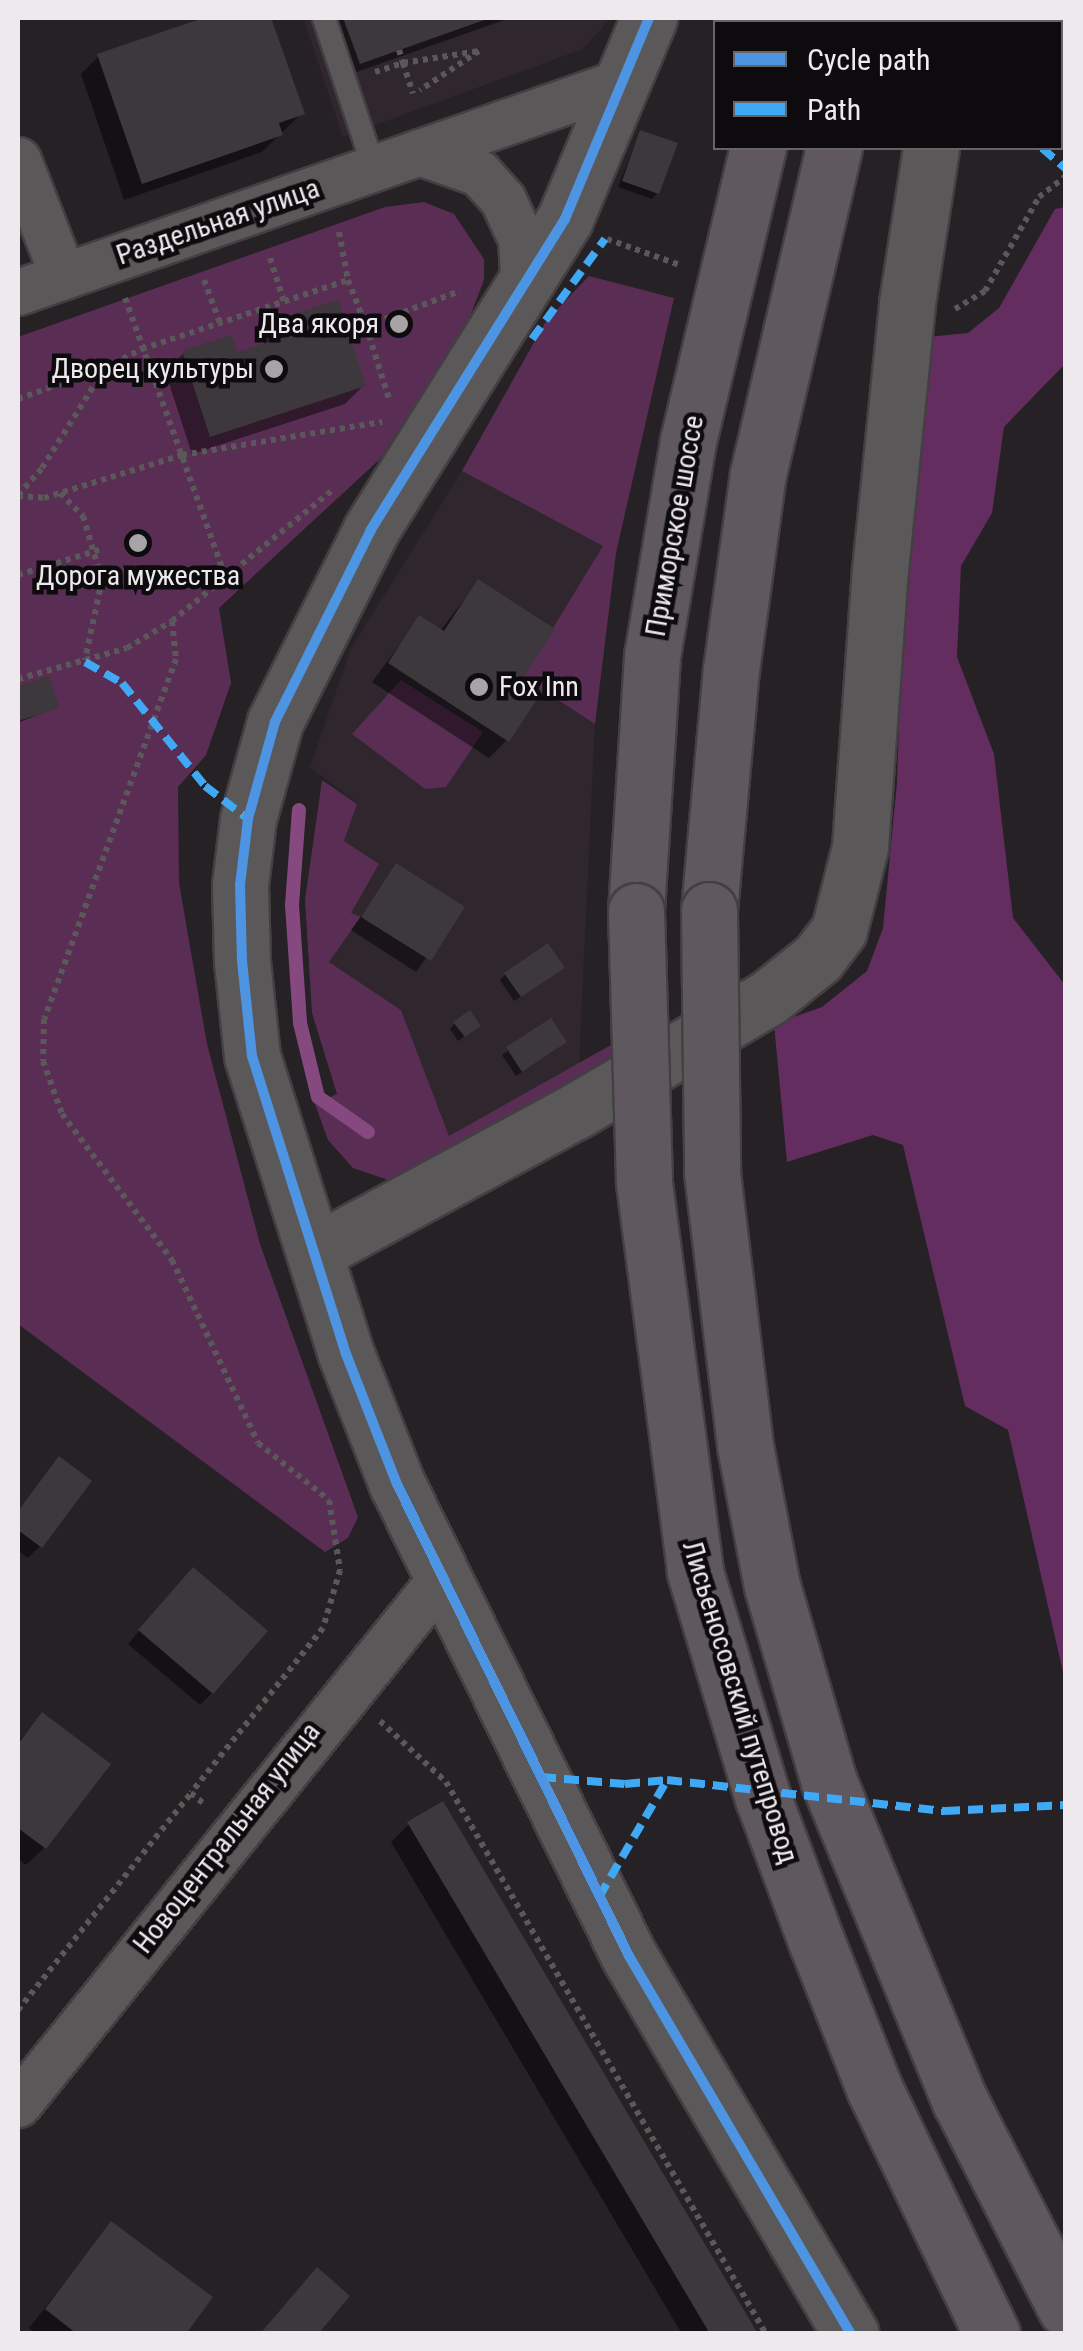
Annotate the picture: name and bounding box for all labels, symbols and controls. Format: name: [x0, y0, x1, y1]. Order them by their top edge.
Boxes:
legend: [713, 20, 1063, 150]
text: Cycle path: [807, 42, 931, 77]
text: Path: [807, 92, 861, 127]
street label: Раздельная улица: [112, 172, 324, 272]
place label: Два якоря: [259, 307, 379, 341]
marker: Два якоря: [388, 313, 410, 335]
place label: Дворец культуры: [51, 352, 254, 386]
marker: Дворец культуры: [263, 358, 285, 380]
street label: Приморское шоссе: [639, 413, 711, 639]
marker: Дорога мужества: [127, 532, 149, 554]
place label: Дорога мужества: [36, 559, 240, 593]
place label: Fox Inn: [499, 670, 579, 704]
marker: Fox Inn: [468, 676, 490, 698]
street label: Лисьеносовский путепровод: [675, 1537, 805, 1867]
street label: Новоцентральная улица: [126, 1716, 328, 1960]

